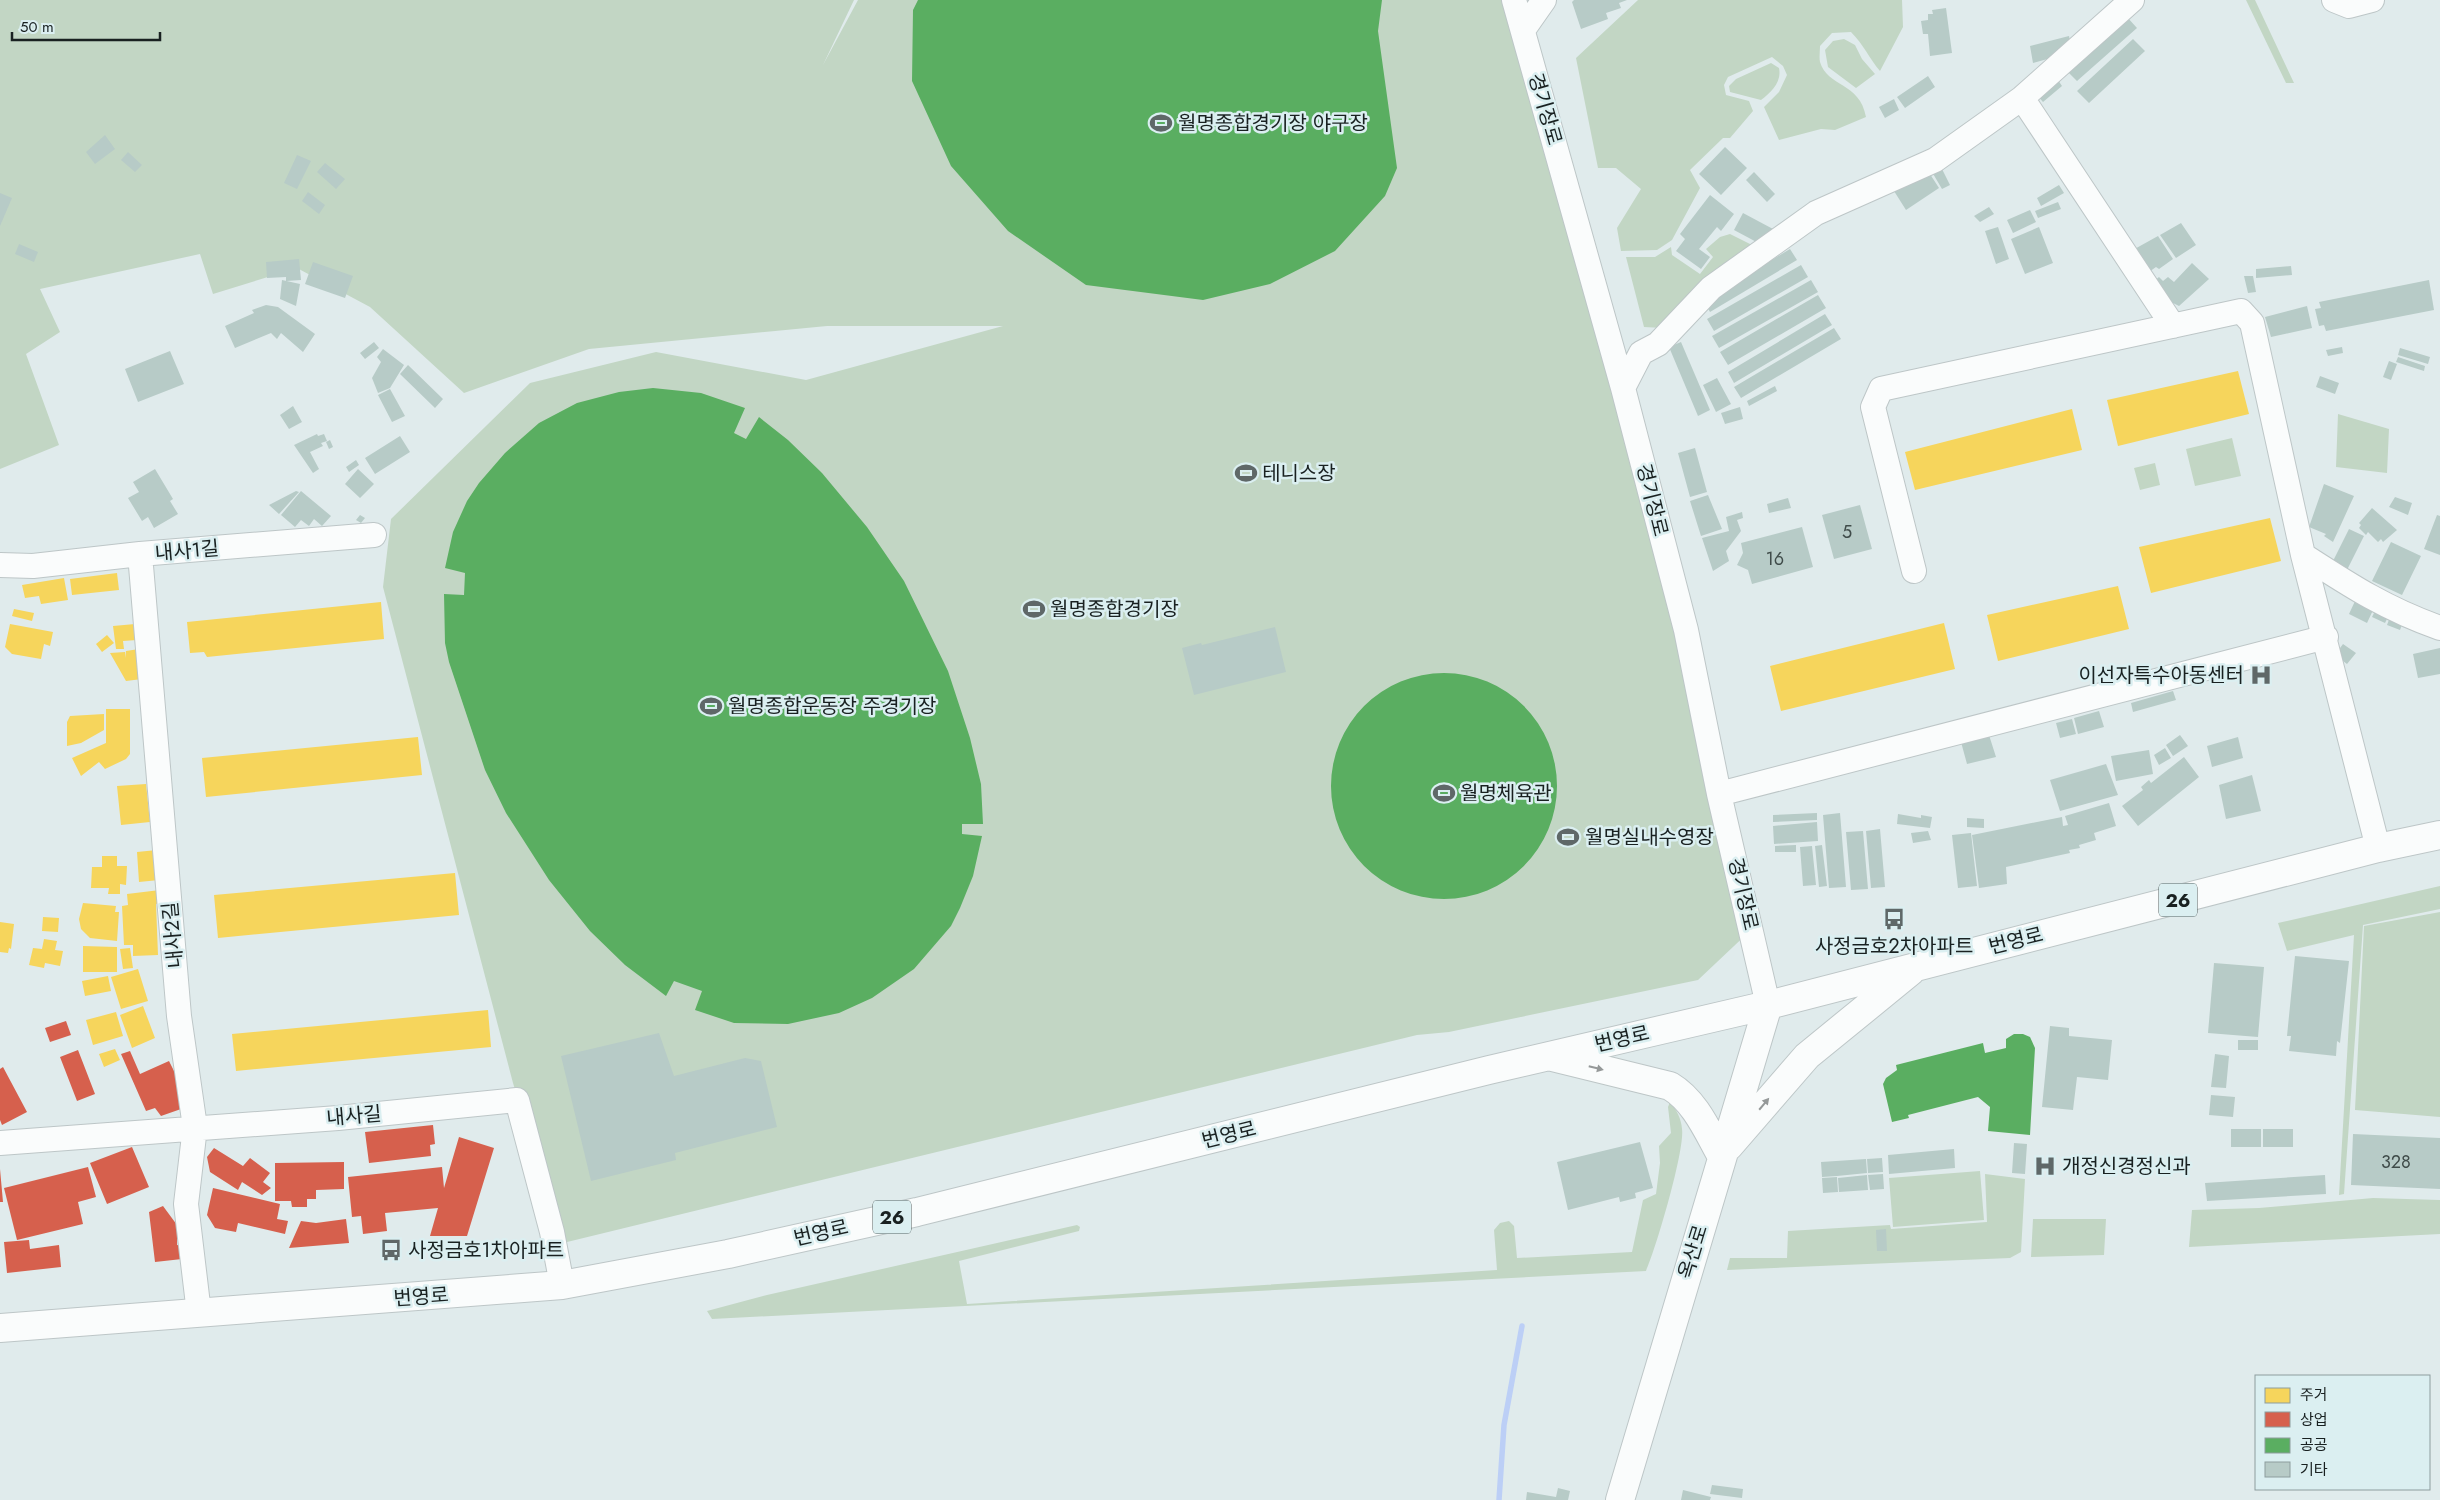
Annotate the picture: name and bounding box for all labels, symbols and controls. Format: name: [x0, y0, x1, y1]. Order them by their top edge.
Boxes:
scale bar: [12, 10, 160, 42]
text: 50 m: [20, 16, 54, 38]
street label: 경기장로: [1521, 70, 1569, 148]
place label: 월명종합경기장 야구장: [1178, 109, 1368, 138]
sports icon: 월명종합경기장 야구장: [1148, 110, 1174, 136]
place label: 테니스장: [1262, 459, 1336, 488]
sports icon: 테니스장: [1233, 460, 1259, 486]
street label: 경기장로: [1629, 461, 1675, 539]
house number: 5: [1842, 519, 1852, 545]
street label: 내사1길: [154, 534, 220, 568]
house number: 16: [1766, 546, 1784, 572]
place label: 월명종합경기장: [1050, 595, 1179, 624]
sports icon: 월명종합경기장: [1021, 596, 1047, 622]
place label: 이선자특수아동센터: [2078, 661, 2244, 690]
hospital icon: 이선자특수아동센터: [2248, 662, 2274, 688]
place label: 월명종합운동장 주경기장: [728, 692, 936, 721]
sports icon: 월명종합운동장 주경기장: [698, 693, 724, 719]
place label: 월명체육관: [1460, 779, 1552, 808]
sports icon: 월명체육관: [1431, 780, 1457, 806]
place label: 월명실내수영장: [1585, 823, 1714, 852]
sports icon: 월명실내수영장: [1555, 824, 1581, 850]
street label: 경기장로: [1721, 855, 1765, 933]
road number: 26: [2159, 884, 2197, 916]
street label: 내사2길: [156, 901, 190, 969]
bus stop icon: 사정금호2차아파트: [1881, 906, 1907, 932]
street label: 번영로: [1986, 920, 2046, 962]
place label: 사정금호2차아파트: [1815, 932, 1973, 961]
street label: 번영로: [1592, 1019, 1652, 1059]
one-way arrow: [1589, 1064, 1604, 1072]
one-way arrow: [1759, 1098, 1770, 1111]
street label: 내사길: [325, 1099, 383, 1133]
street label: 번영로: [1199, 1114, 1259, 1156]
house number: 328: [2381, 1149, 2411, 1175]
place label: 개정신경정신과: [2062, 1152, 2191, 1181]
hospital icon: 개정신경정신과: [2032, 1153, 2058, 1179]
road number: 26: [873, 1200, 911, 1234]
street label: 번영로: [791, 1213, 851, 1253]
street label: 옥산로: [1671, 1221, 1715, 1283]
place label: 사정금호1차아파트: [408, 1236, 564, 1265]
bus stop icon: 사정금호1차아파트: [378, 1237, 404, 1263]
street label: 번영로: [392, 1281, 450, 1313]
legend: [2255, 1375, 2430, 1490]
text: 주거: [2300, 1384, 2328, 1406]
text: 상업: [2300, 1409, 2328, 1431]
text: 공공: [2300, 1434, 2328, 1456]
text: 기타: [2300, 1459, 2328, 1481]

